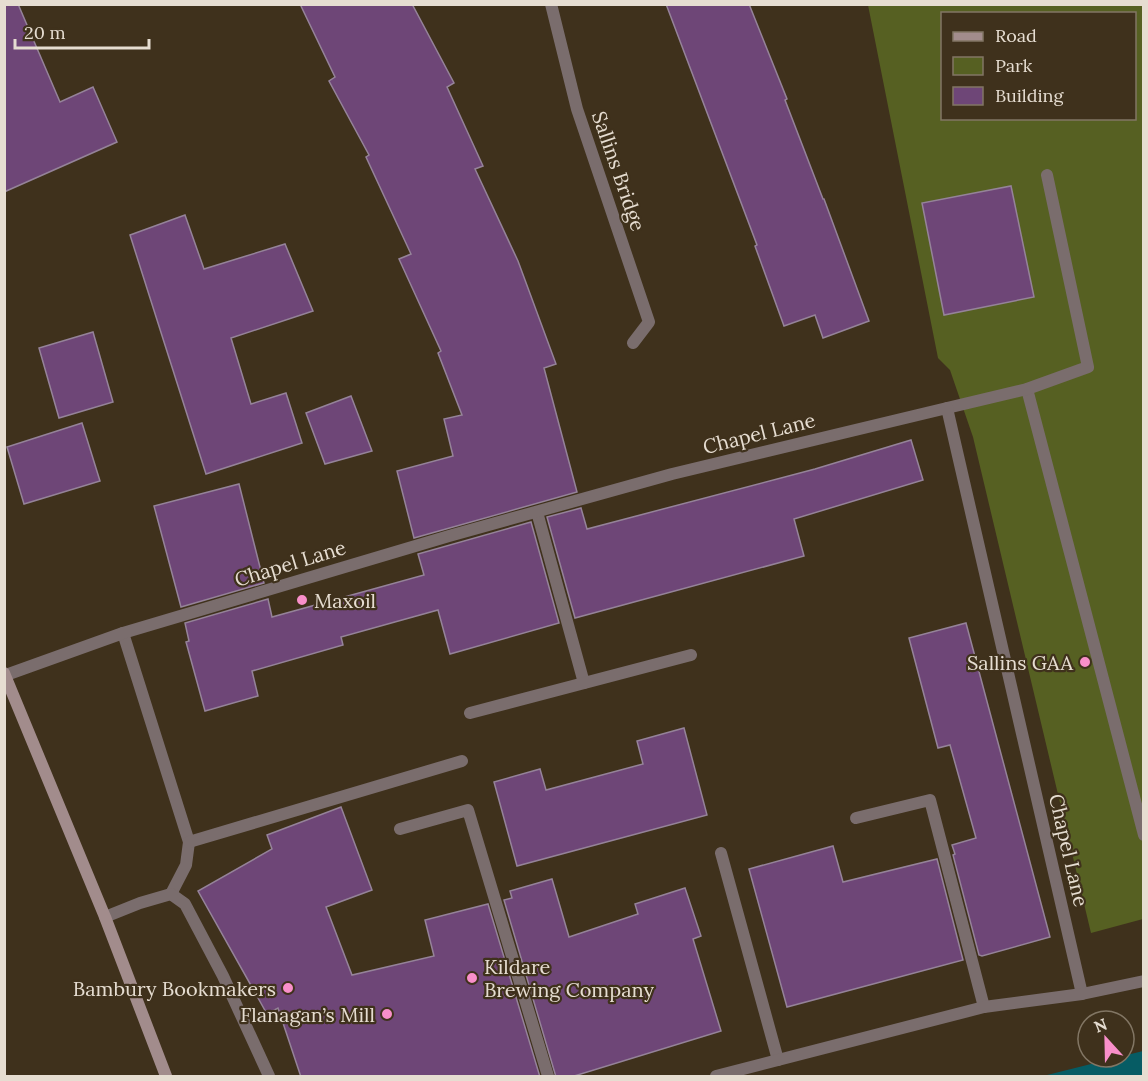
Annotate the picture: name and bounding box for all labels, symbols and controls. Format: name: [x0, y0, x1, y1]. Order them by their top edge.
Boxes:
scale bar: [15, 12, 148, 50]
legend: [941, 12, 1136, 120]
text: 20 m: [24, 21, 66, 44]
text: Road: [995, 24, 1037, 47]
text: Park: [995, 54, 1033, 77]
text: Building: [995, 84, 1065, 107]
street label: Sallins Bridge: [587, 108, 651, 234]
street label: Chapel Lane: [700, 407, 818, 459]
street label: Chapel Lane: [231, 534, 349, 592]
place label: Maxoil: [314, 588, 376, 613]
marker: Maxoil: [295, 593, 309, 607]
place label: Sallins GAA: [967, 650, 1073, 675]
marker: Sallins GAA: [1078, 655, 1092, 669]
street label: Chapel Lane: [1044, 791, 1094, 909]
place label: Kildare Brewing Company: [484, 954, 654, 1002]
marker: Kildare Brewing Company: [465, 971, 479, 985]
place label: Bambury Bookmakers: [73, 976, 276, 1001]
marker: Bambury Bookmakers: [281, 981, 295, 995]
place label: Flanagan’s Mill: [240, 1002, 375, 1027]
marker: Flanagan’s Mill: [380, 1007, 394, 1021]
north arrow: [1076, 1009, 1136, 1069]
text: N: [1091, 1014, 1110, 1037]

